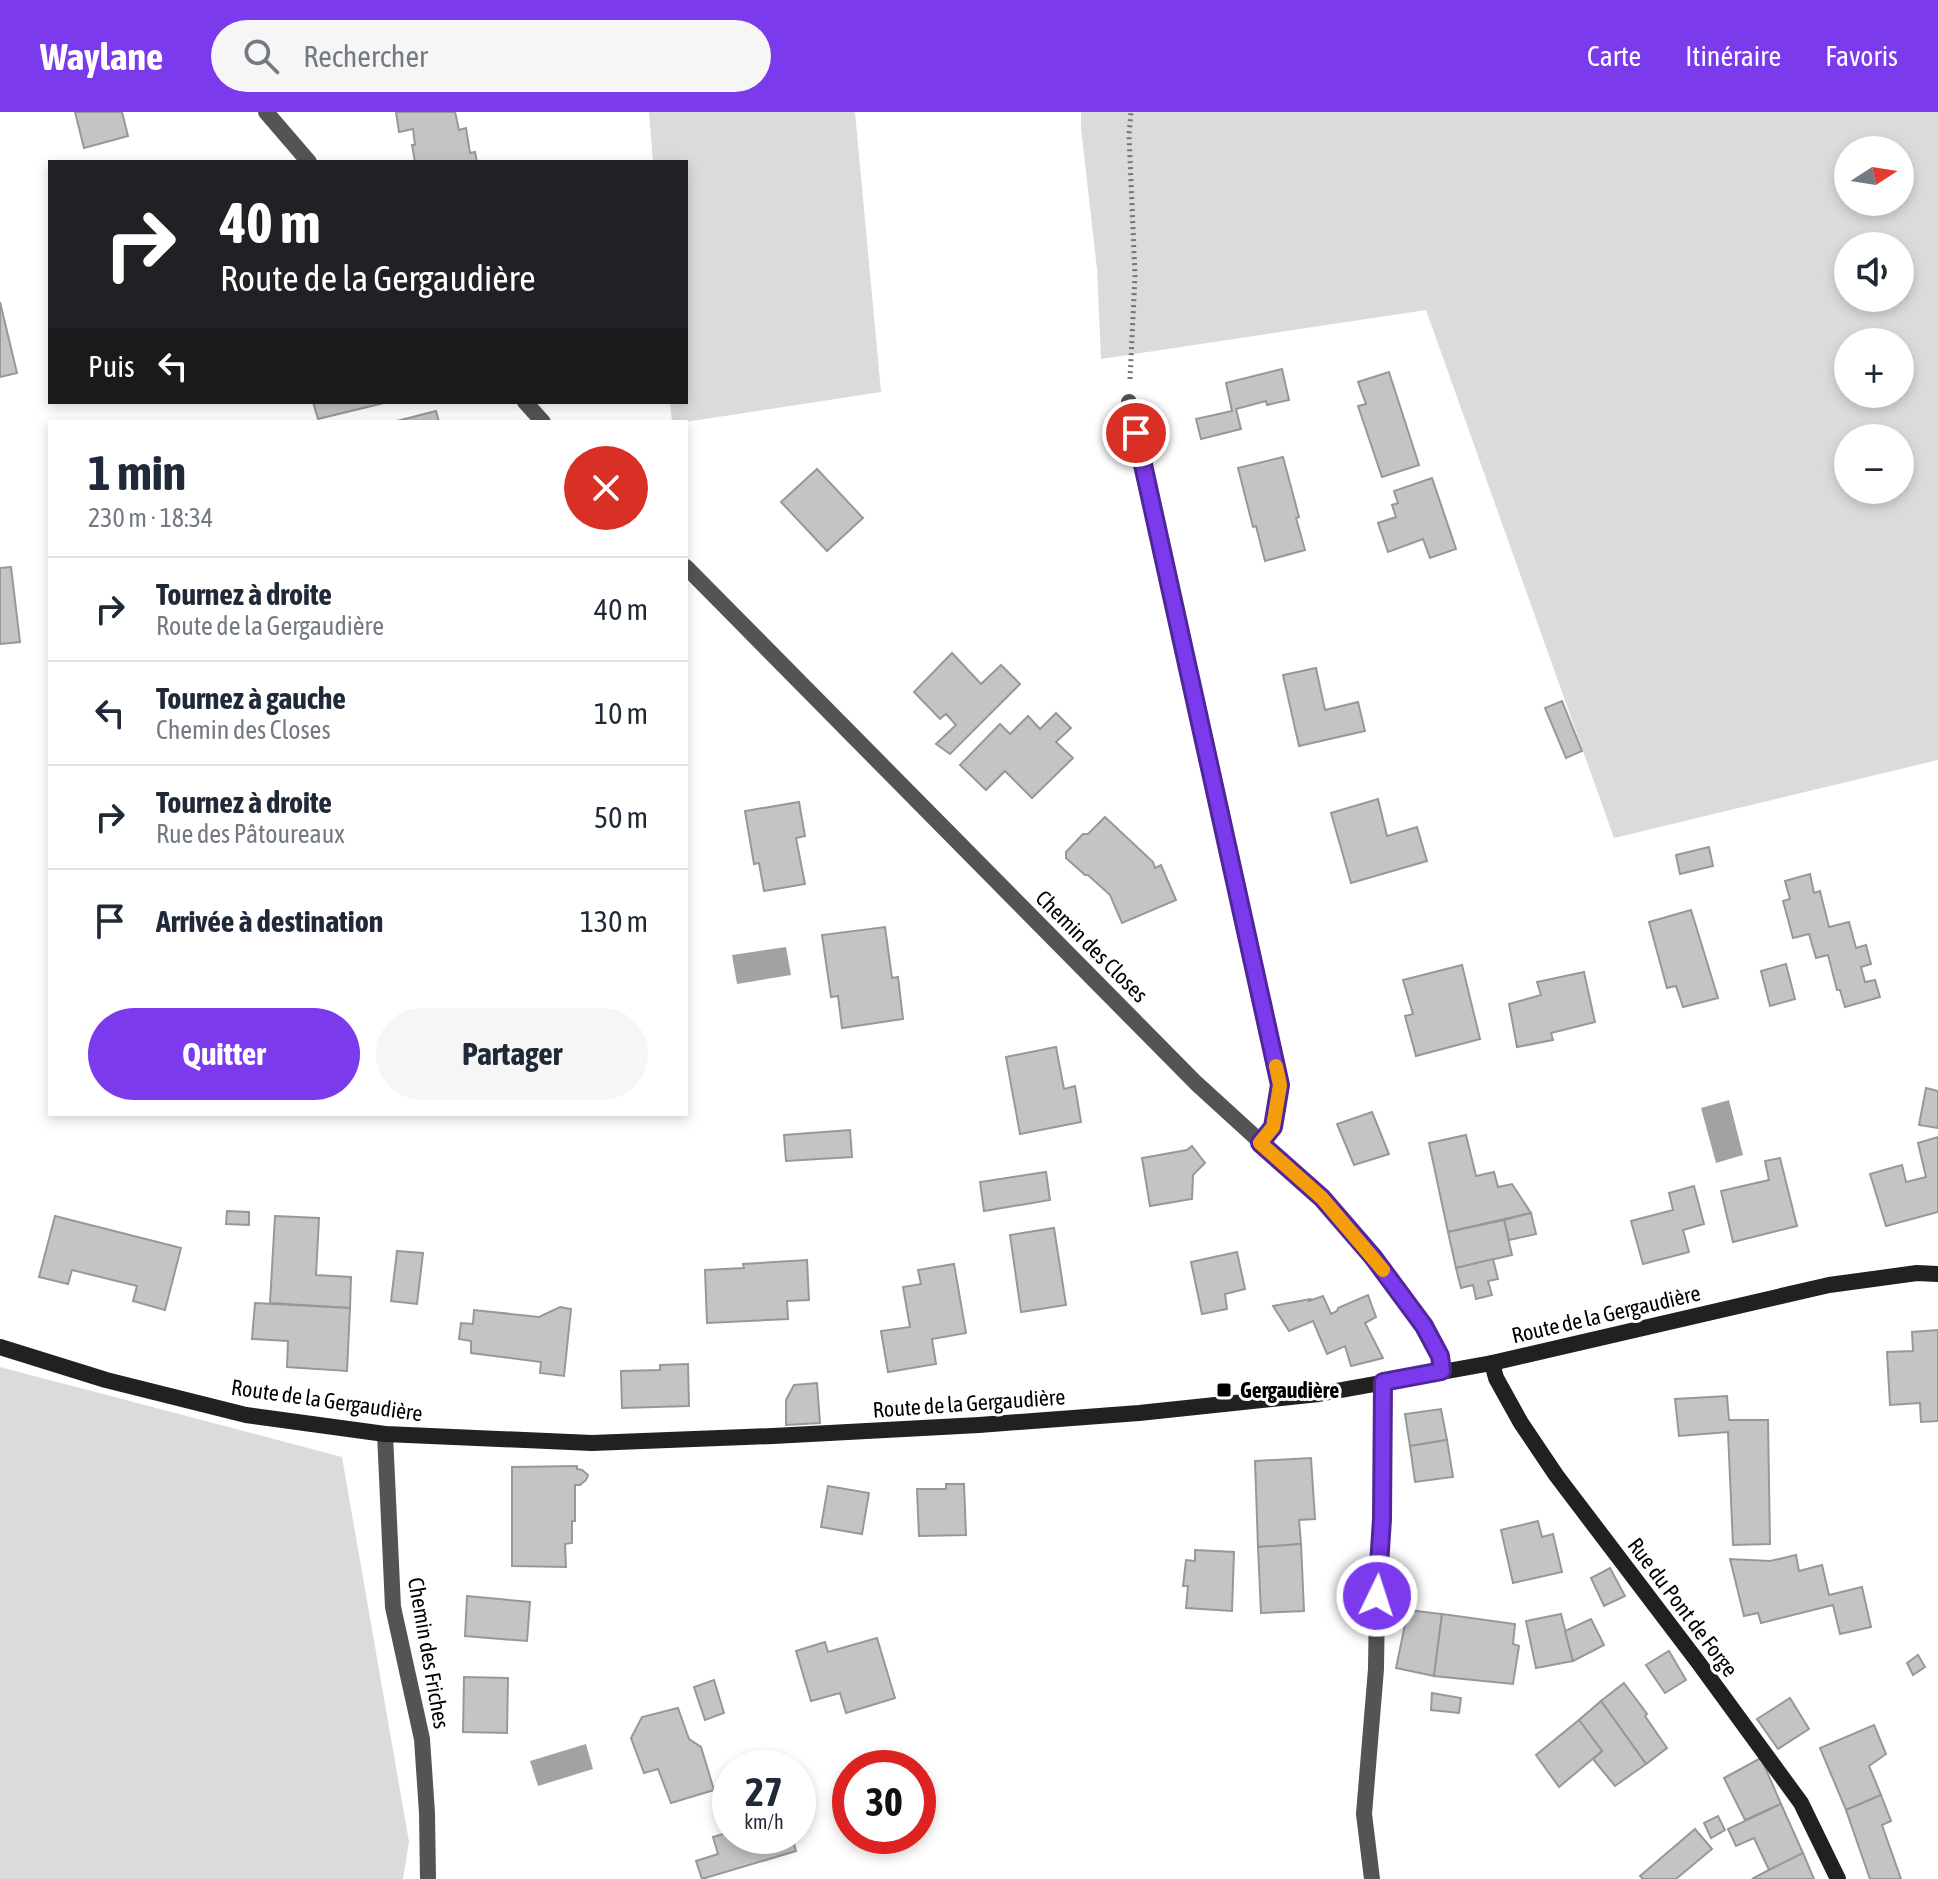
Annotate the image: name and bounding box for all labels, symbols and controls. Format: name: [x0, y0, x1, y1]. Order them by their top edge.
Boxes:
search box: [211, 20, 771, 92]
icon: search: [239, 34, 283, 78]
text: Waylane: [40, 35, 163, 78]
text: Rechercher: [303, 39, 428, 73]
text: Carte: [1587, 40, 1641, 72]
text: Itinéraire: [1685, 40, 1781, 72]
text: Favoris: [1825, 40, 1898, 72]
north arrow: [1834, 136, 1914, 216]
map controls: [1834, 136, 1914, 504]
text: 40 m: [220, 191, 321, 255]
icon: right: [88, 192, 192, 296]
button: sound: [1834, 232, 1914, 312]
text: Route de la Gergaudière: [220, 257, 536, 299]
button: +: [1834, 328, 1914, 408]
icon: left: [151, 344, 195, 388]
text: Puis: [88, 349, 135, 383]
pin: [1102, 399, 1170, 467]
icon: arrive: [1114, 411, 1158, 455]
button: −: [1834, 424, 1914, 504]
text: 1 min: [88, 445, 186, 500]
button: close: [564, 446, 648, 530]
text: 230 m · 18:34: [88, 503, 213, 533]
text: Tournez à droite: [156, 577, 332, 611]
icon: right: [88, 587, 132, 631]
text: 40 m: [594, 592, 648, 626]
text: Route de la Gergaudière: [156, 611, 384, 641]
text: Tournez à gauche: [156, 681, 346, 715]
icon: left: [88, 691, 132, 735]
text: 10 m: [594, 696, 648, 730]
text: Chemin des Closes: [156, 715, 331, 745]
text: Tournez à droite: [156, 785, 332, 819]
icon: right: [88, 795, 132, 839]
text: 50 m: [594, 800, 648, 834]
text: Rue des Pâtoureaux: [156, 819, 345, 849]
street label: Chemin des Closes: [1031, 885, 1154, 1008]
icon: arrive: [88, 899, 132, 943]
text: Arrivée à destination: [156, 904, 383, 938]
text: 130 m: [580, 904, 648, 938]
button: Quitter: [88, 1008, 360, 1100]
button: Partager: [376, 1008, 648, 1100]
street label: Route de la Gergaudière: [1509, 1280, 1703, 1348]
street label: Route de la Gergaudière: [230, 1374, 424, 1426]
place label: Gergaudière: [1240, 1377, 1339, 1403]
marker: Gergaudière: [1215, 1381, 1233, 1399]
street label: Route de la Gergaudière: [872, 1383, 1066, 1423]
street label: Rue du Pont de Forge: [1622, 1533, 1744, 1681]
position arrow: [1335, 1554, 1419, 1638]
street label: Chemin des Friches: [403, 1575, 455, 1731]
speed limit sign: 30: [832, 1750, 936, 1854]
text: 27: [745, 1769, 783, 1814]
text: km/h: [744, 1810, 784, 1833]

